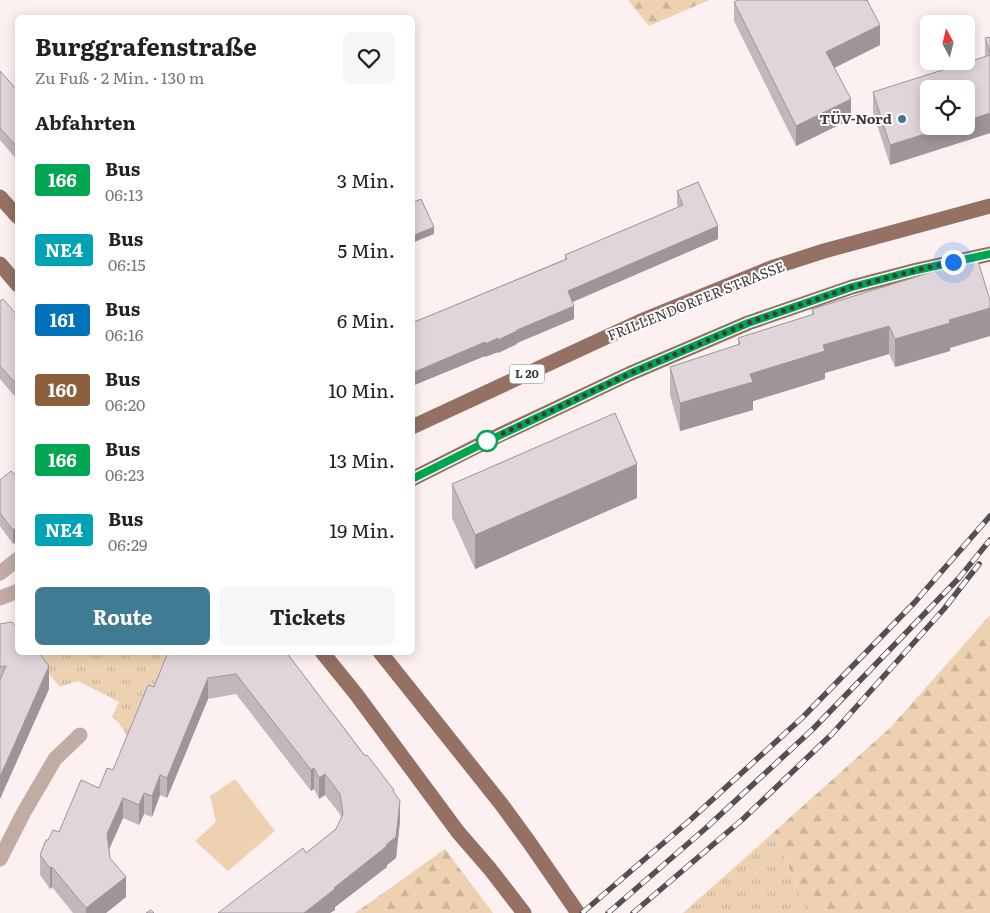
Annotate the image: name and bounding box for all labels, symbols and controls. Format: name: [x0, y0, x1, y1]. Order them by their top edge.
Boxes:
north arrow: [920, 15, 975, 70]
map controls: [920, 15, 975, 135]
text: Burggrafenstraße: [35, 28, 257, 63]
button: heart: [343, 32, 395, 84]
text: Zu Fuß · 2 Min. · 130 m: [35, 65, 204, 89]
button: locate: [920, 80, 975, 135]
text: Abfahrten: [35, 108, 136, 136]
place label: TÜV-Nord: [820, 108, 892, 128]
marker: TÜV-Nord: [896, 113, 908, 125]
text: Bus: [105, 154, 140, 182]
text: 166: [48, 166, 77, 193]
text: 3 Min.: [337, 166, 395, 194]
text: 06:13: [105, 182, 143, 206]
text: Bus: [108, 224, 143, 252]
text: NE4: [45, 236, 83, 263]
text: 5 Min.: [337, 236, 395, 264]
your location: [941, 250, 966, 275]
text: 06:15: [108, 252, 146, 276]
street label: FRILLENDORFER STRASSE: [604, 255, 787, 345]
text: Bus: [105, 294, 140, 322]
text: 161: [50, 306, 75, 333]
text: 6 Min.: [337, 306, 395, 334]
text: 06:16: [105, 322, 143, 346]
text: Bus: [105, 364, 140, 392]
road number: L 20: [510, 364, 544, 384]
text: 160: [48, 376, 77, 403]
text: 10 Min.: [328, 376, 395, 404]
text: 06:20: [105, 392, 145, 416]
unlabelled marker: [476, 430, 498, 452]
text: Bus: [105, 434, 140, 462]
text: 166: [48, 446, 77, 473]
text: 13 Min.: [329, 446, 395, 474]
text: 06:23: [105, 462, 145, 486]
text: Bus: [108, 504, 143, 532]
text: NE4: [45, 516, 83, 543]
text: 19 Min.: [329, 516, 395, 544]
text: 06:29: [108, 532, 147, 556]
button: Route: [35, 587, 210, 645]
button: Tickets: [220, 587, 395, 645]

